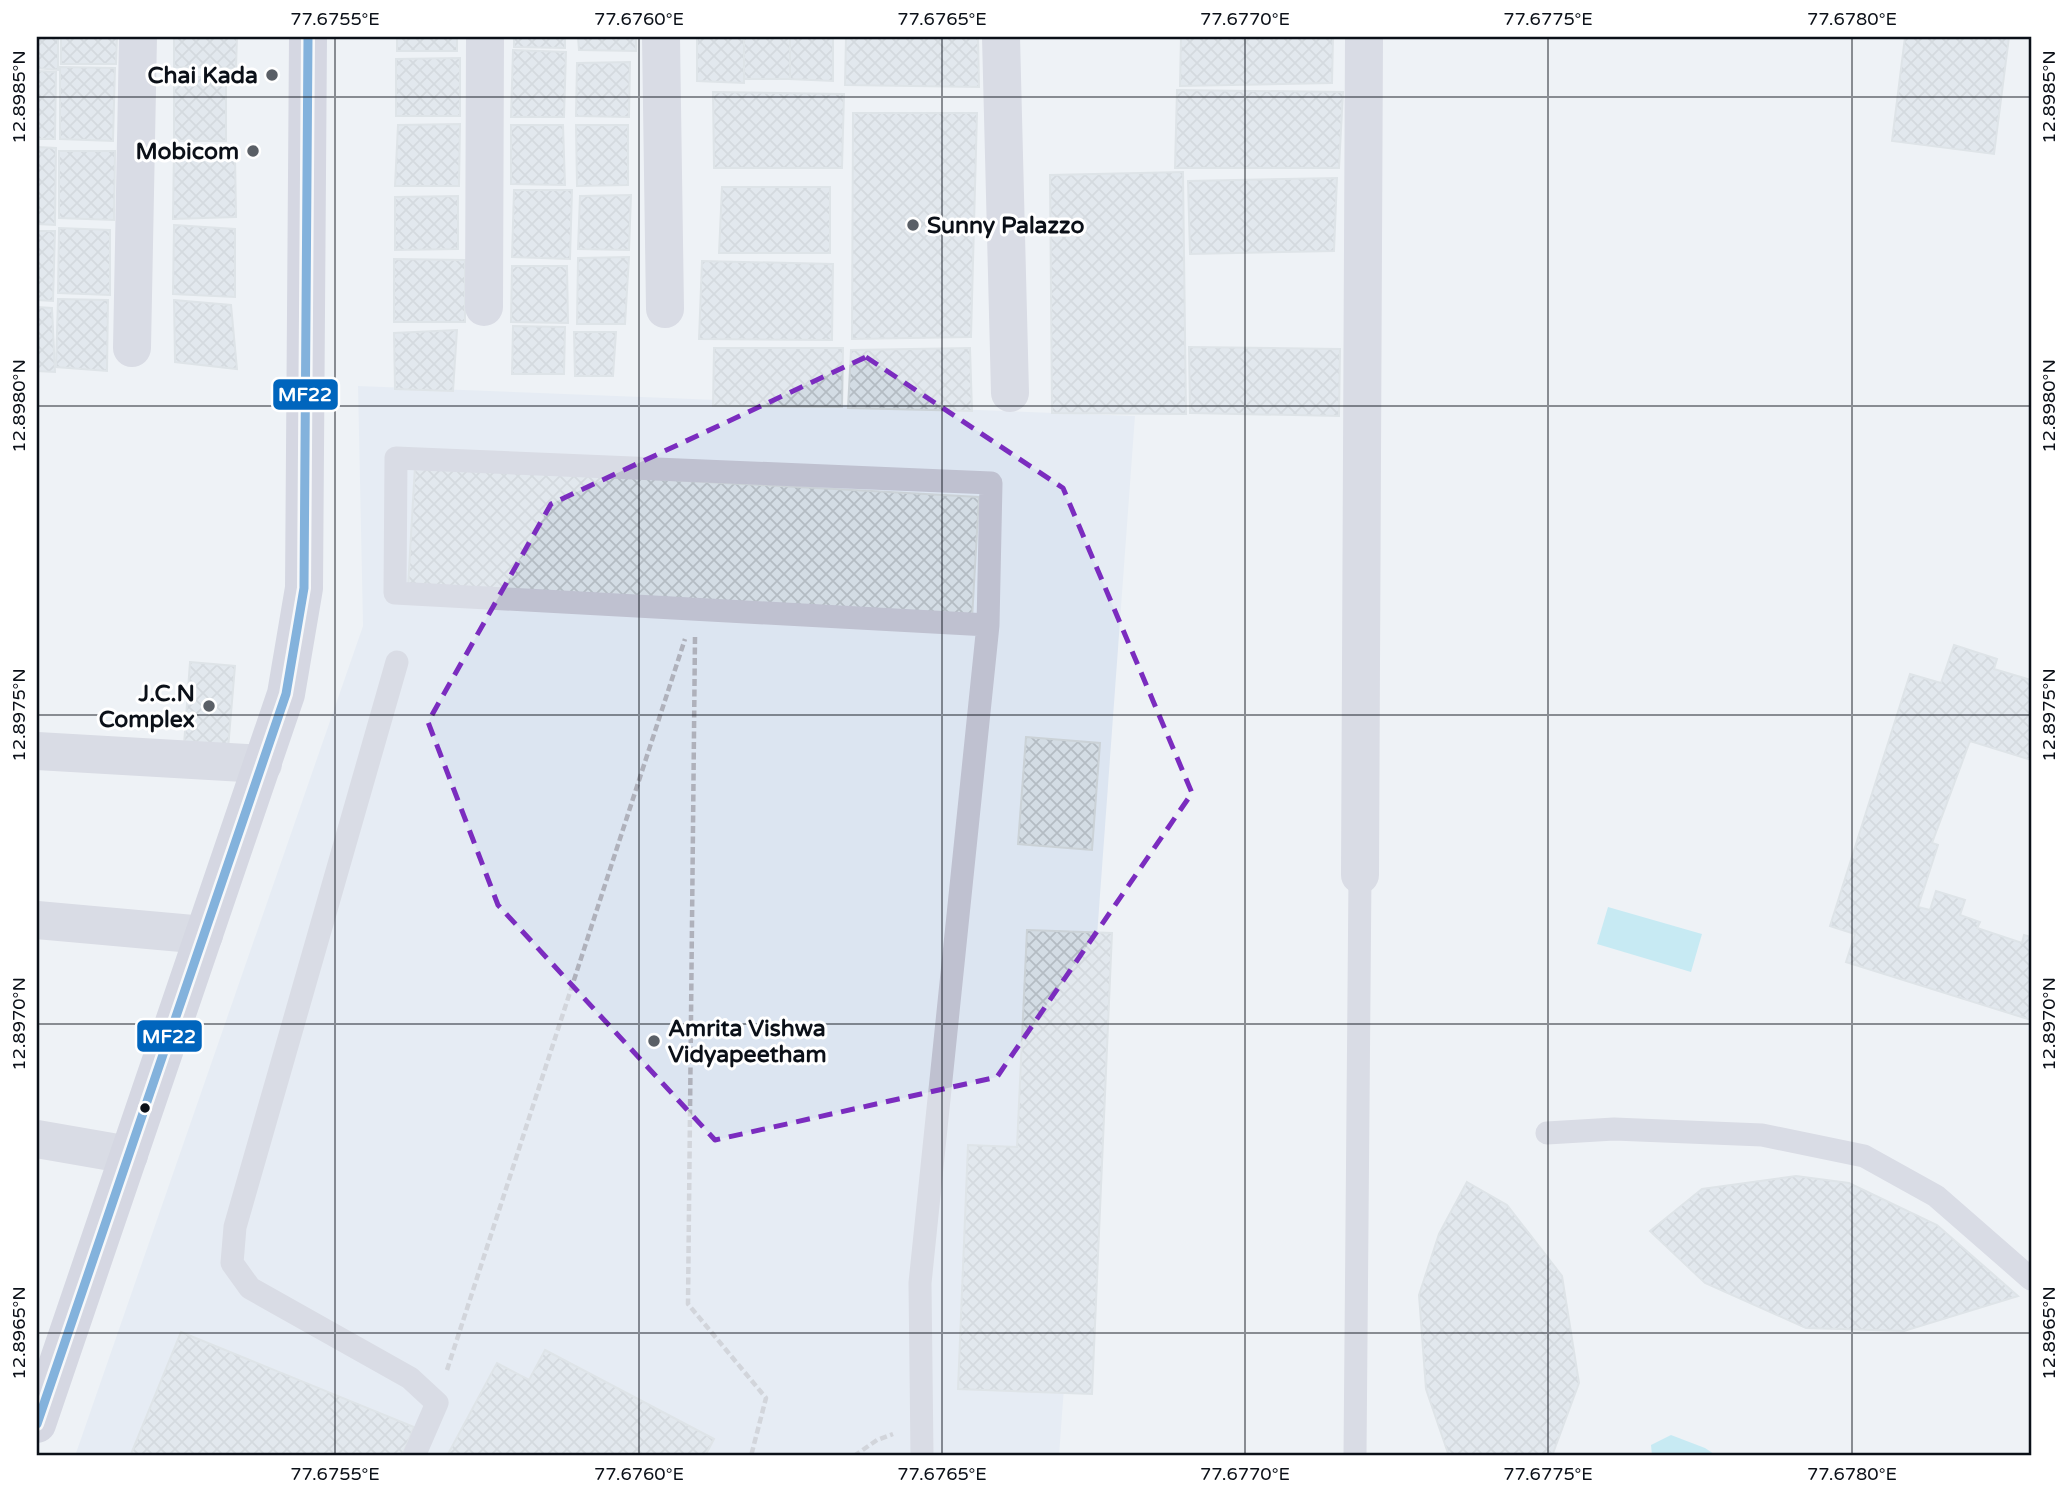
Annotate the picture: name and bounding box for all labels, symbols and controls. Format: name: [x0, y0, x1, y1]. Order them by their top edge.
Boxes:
text: 77.6755°E: [290, 8, 380, 30]
text: 77.6760°E: [594, 8, 684, 30]
text: 77.6765°E: [897, 8, 987, 30]
text: 77.6770°E: [1200, 8, 1290, 30]
text: 77.6775°E: [1503, 8, 1593, 30]
text: 77.6780°E: [1807, 8, 1897, 30]
text: 12.8985°N: [8, 50, 30, 144]
text: 12.8985°N: [2038, 50, 2060, 144]
place label: Chai Kada: [148, 62, 258, 90]
marker: Chai Kada: [264, 67, 280, 83]
place label: Mobicom: [136, 138, 239, 166]
marker: Mobicom: [245, 143, 261, 159]
place label: Sunny Palazzo: [927, 212, 1084, 240]
marker: Sunny Palazzo: [905, 217, 921, 233]
text: 12.8980°N: [8, 359, 30, 453]
text: 12.8980°N: [2038, 359, 2060, 453]
line badge: MF22: [272, 378, 339, 411]
text: MF22: [278, 384, 332, 406]
text: 12.8975°N: [8, 668, 30, 762]
text: 12.8975°N: [2038, 668, 2060, 762]
place label: J.C.N Complex: [99, 680, 195, 734]
marker: J.C.N Complex: [201, 698, 217, 714]
text: 12.8970°N: [8, 977, 30, 1071]
text: 12.8970°N: [2038, 977, 2060, 1071]
place label: Amrita Vishwa Vidyapeetham: [668, 1015, 827, 1069]
line badge: MF22: [136, 1019, 203, 1053]
text: MF22: [142, 1026, 196, 1048]
marker: Amrita Vishwa Vidyapeetham: [646, 1033, 662, 1049]
unlabelled marker: [138, 1101, 152, 1115]
text: 12.8965°N: [8, 1286, 30, 1380]
text: 12.8965°N: [2038, 1286, 2060, 1380]
text: 77.6755°E: [290, 1463, 380, 1485]
text: 77.6760°E: [594, 1463, 684, 1485]
text: 77.6765°E: [897, 1463, 987, 1485]
text: 77.6770°E: [1200, 1463, 1290, 1485]
text: 77.6775°E: [1503, 1463, 1593, 1485]
text: 77.6780°E: [1807, 1463, 1897, 1485]

